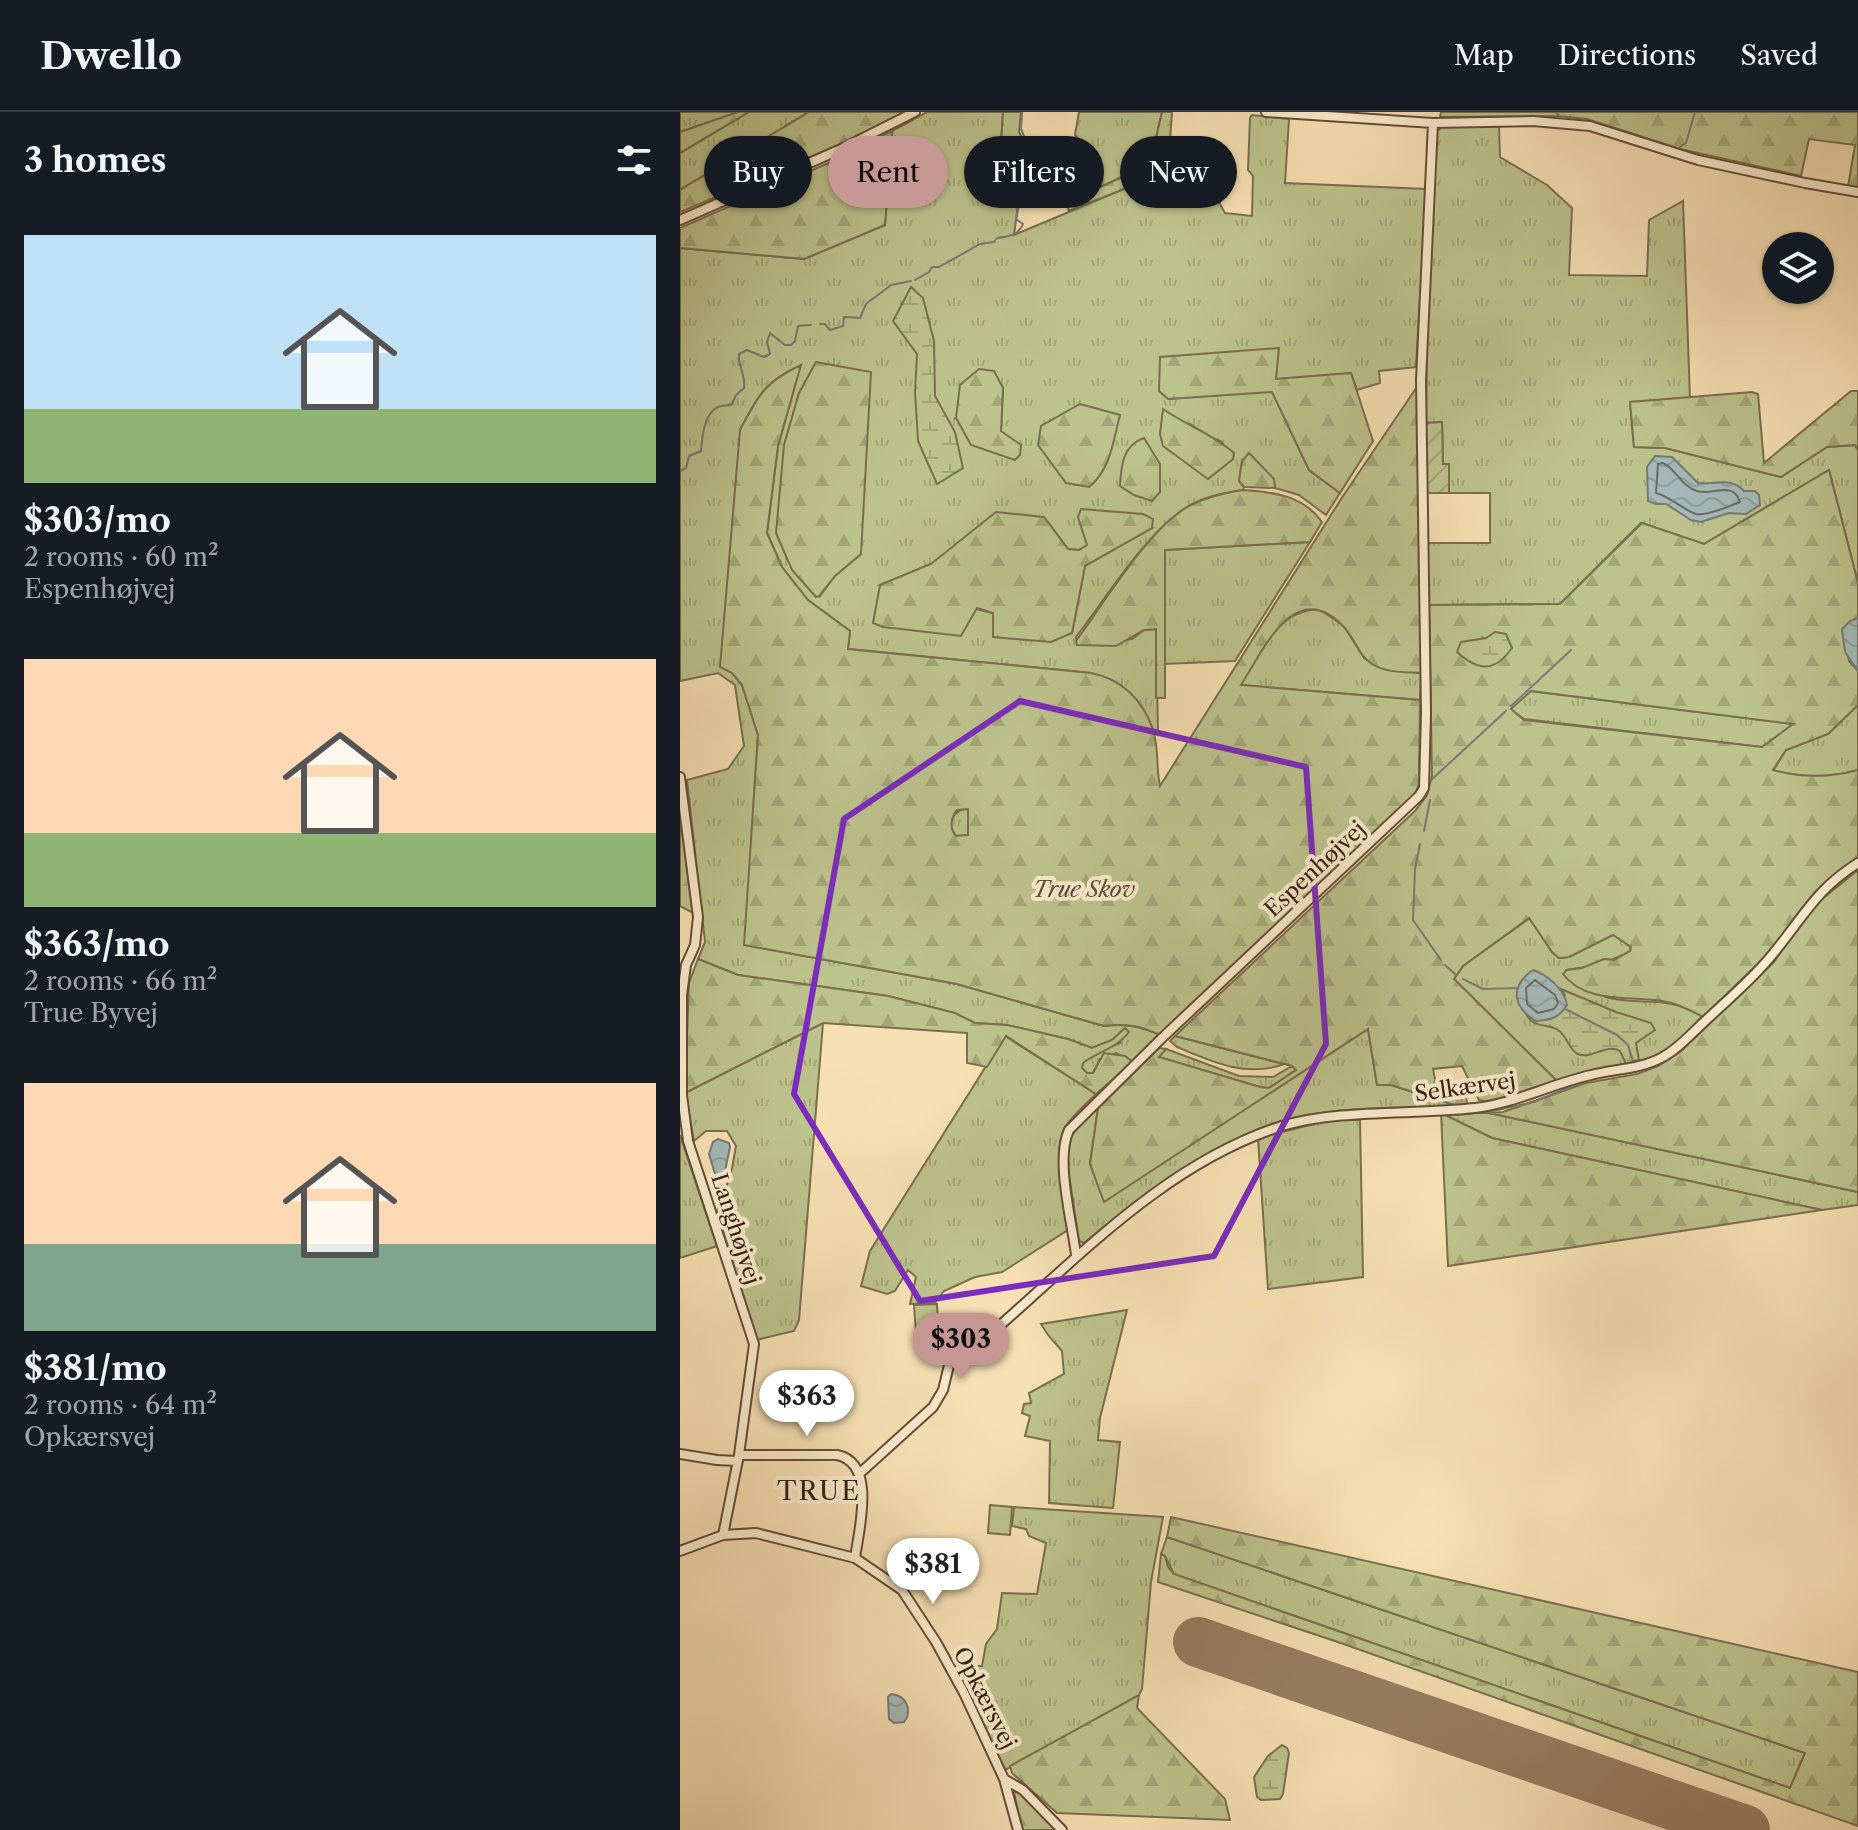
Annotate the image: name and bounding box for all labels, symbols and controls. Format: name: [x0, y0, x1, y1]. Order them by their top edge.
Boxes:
text: Dwello: [40, 32, 182, 79]
text: Map: [1454, 38, 1514, 72]
text: Directions: [1558, 38, 1696, 72]
text: Saved: [1740, 38, 1818, 72]
chip: Buy: [704, 136, 812, 208]
chip: Rent: [828, 136, 948, 208]
chip: Filters: [964, 136, 1104, 208]
chip: New: [1120, 136, 1237, 208]
icon: filters: [612, 138, 656, 182]
text: 3 homes: [24, 139, 167, 181]
map controls: [1762, 232, 1834, 304]
button: layers: [1762, 232, 1834, 304]
icon: home: [268, 287, 412, 431]
text: $303/mo: [24, 499, 171, 541]
text: 2 rooms · 60 m²: [24, 541, 219, 573]
text: Espenhøjvej: [24, 573, 175, 605]
icon: home: [268, 711, 412, 855]
street label: Espenhøjvej: [1259, 815, 1371, 923]
park label: True Skov: [1033, 876, 1135, 903]
text: $363/mo: [24, 923, 170, 965]
text: 2 rooms · 66 m²: [24, 965, 217, 997]
text: True Byvej: [24, 997, 158, 1029]
street label: Selkærvej: [1413, 1067, 1517, 1107]
icon: home: [268, 1135, 412, 1279]
street label: Langhøjvej: [705, 1170, 767, 1288]
pin: $303: [914, 1313, 1008, 1381]
text: $303: [931, 1323, 991, 1355]
text: $381/mo: [24, 1347, 167, 1389]
pin: $363: [760, 1370, 854, 1438]
text: $363: [777, 1380, 837, 1412]
text: 2 rooms · 64 m²: [24, 1389, 217, 1421]
text: Opkærsvej: [24, 1421, 155, 1453]
district label: TRUE: [777, 1475, 861, 1507]
pin: $381: [886, 1538, 980, 1606]
text: $381: [905, 1548, 961, 1580]
street label: Opkærsvej: [948, 1642, 1022, 1754]

